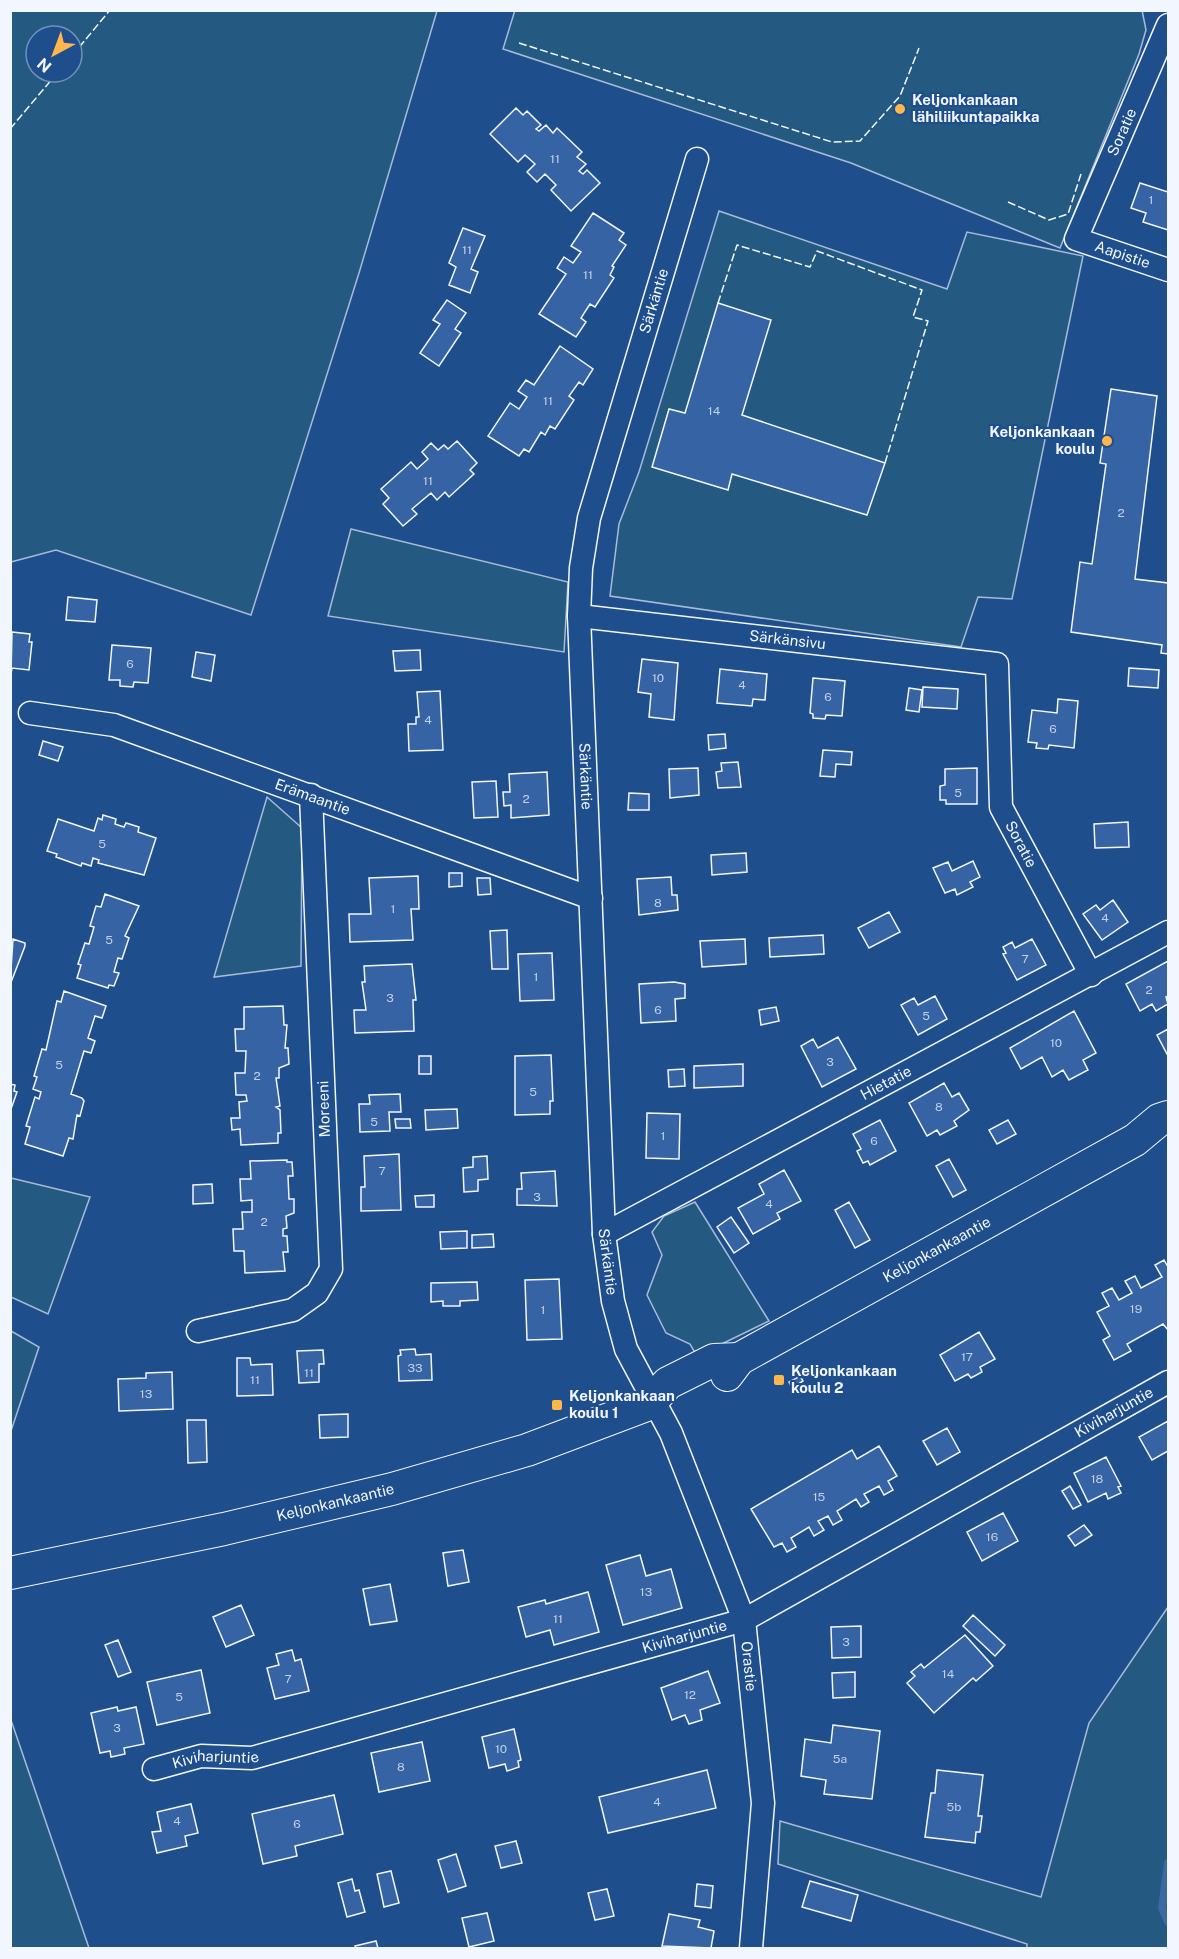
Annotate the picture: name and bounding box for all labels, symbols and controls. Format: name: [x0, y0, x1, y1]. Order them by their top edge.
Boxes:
north arrow: [24, 24, 84, 84]
text: N: [34, 54, 55, 76]
place label: Keljonkankaan lähiliikuntapaikka: [912, 91, 1039, 125]
marker: Keljonkankaan lähiliikuntapaikka: [893, 102, 907, 116]
street label: Soratie: [1104, 105, 1140, 158]
house number: 11: [550, 152, 560, 166]
house number: 1: [1149, 193, 1153, 207]
street label: Aapistie: [1093, 237, 1152, 271]
house number: 11: [462, 243, 472, 257]
street label: Särkäntie: [636, 266, 671, 335]
house number: 11: [583, 268, 593, 282]
house number: 11: [543, 394, 553, 408]
house number: 14: [708, 404, 721, 418]
place label: Keljonkankaan koulu: [989, 423, 1095, 457]
marker: Keljonkankaan koulu: [1100, 434, 1114, 448]
house number: 11: [423, 474, 433, 488]
house number: 2: [1117, 506, 1125, 520]
street label: Särkänsivu: [749, 627, 827, 652]
house number: 6: [126, 657, 134, 671]
house number: 10: [652, 671, 664, 685]
house number: 4: [738, 678, 746, 692]
house number: 6: [824, 690, 832, 704]
house number: 4: [424, 713, 432, 727]
house number: 6: [1049, 722, 1057, 736]
street label: Särkäntie: [576, 742, 596, 810]
street label: Erämaantie: [273, 775, 353, 818]
house number: 5: [954, 786, 962, 800]
house number: 2: [522, 792, 530, 806]
street label: Soratie: [1002, 818, 1041, 870]
house number: 5: [98, 837, 106, 851]
house number: 8: [654, 896, 662, 910]
house number: 1: [391, 902, 395, 916]
house number: 4: [1101, 911, 1109, 925]
house number: 5: [105, 933, 113, 947]
house number: 7: [1021, 952, 1029, 966]
house number: 1: [534, 970, 538, 984]
house number: 2: [1145, 983, 1153, 997]
house number: 3: [386, 991, 394, 1005]
house number: 6: [654, 1003, 662, 1017]
house number: 5: [922, 1009, 930, 1023]
house number: 10: [1050, 1036, 1062, 1050]
house number: 3: [826, 1055, 834, 1069]
house number: 5: [55, 1058, 63, 1072]
street label: Hietatie: [858, 1062, 914, 1103]
house number: 2: [253, 1069, 261, 1083]
street label: Moreeni: [314, 1080, 333, 1138]
house number: 5: [529, 1085, 537, 1099]
house number: 8: [935, 1100, 943, 1114]
house number: 5: [370, 1115, 378, 1129]
house number: 1: [661, 1129, 665, 1143]
house number: 6: [870, 1134, 878, 1148]
house number: 7: [378, 1164, 386, 1178]
house number: 3: [533, 1190, 541, 1204]
house number: 4: [765, 1197, 773, 1211]
street label: Keljonkankaantie: [880, 1213, 993, 1286]
house number: 2: [260, 1215, 268, 1229]
street label: Särkäntie: [596, 1228, 621, 1296]
house number: 19: [1130, 1302, 1142, 1316]
house number: 1: [541, 1303, 545, 1317]
house number: 17: [961, 1350, 973, 1364]
house number: 33: [407, 1361, 423, 1375]
place label: Keljonkankaan koulu 2: [791, 1362, 897, 1396]
house number: 11: [304, 1366, 314, 1380]
house number: 11: [250, 1373, 260, 1387]
marker: Keljonkankaan koulu 2: [772, 1373, 786, 1387]
street label: Kiviharjuntie: [1071, 1383, 1156, 1441]
house number: 13: [140, 1387, 152, 1401]
place label: Keljonkankaan koulu 1: [569, 1387, 675, 1421]
marker: Keljonkankaan koulu 1: [550, 1398, 564, 1412]
house number: 18: [1091, 1472, 1104, 1486]
street label: Keljonkankaantie: [275, 1480, 396, 1524]
house number: 15: [813, 1490, 826, 1504]
house number: 16: [986, 1530, 998, 1544]
house number: 13: [640, 1585, 652, 1599]
house number: 11: [553, 1612, 563, 1626]
street label: Kiviharjuntie: [640, 1616, 729, 1656]
house number: 3: [842, 1635, 850, 1649]
street label: Orastie: [738, 1640, 760, 1692]
house number: 14: [942, 1667, 955, 1681]
house number: 7: [284, 1672, 292, 1686]
house number: 12: [684, 1688, 696, 1702]
house number: 5: [175, 1690, 183, 1704]
house number: 3: [113, 1721, 121, 1735]
house number: 10: [495, 1742, 507, 1756]
street label: Kiviharjuntie: [170, 1747, 261, 1772]
house number: 5a: [833, 1752, 847, 1766]
house number: 8: [397, 1760, 405, 1774]
house number: 4: [653, 1795, 661, 1809]
house number: 5b: [947, 1800, 961, 1814]
house number: 4: [173, 1814, 181, 1828]
house number: 6: [293, 1817, 301, 1831]

